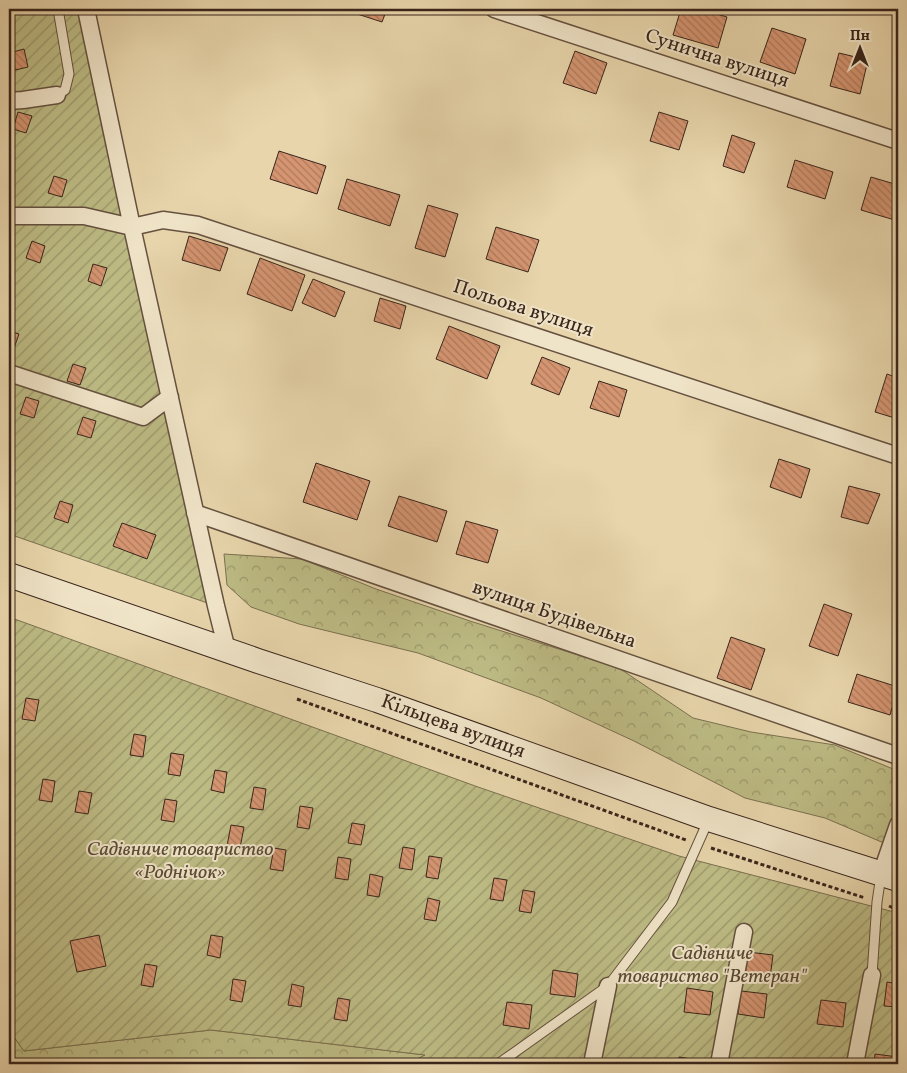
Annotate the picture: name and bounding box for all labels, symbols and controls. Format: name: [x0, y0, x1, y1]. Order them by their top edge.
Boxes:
north arrow: [834, 22, 884, 72]
street label: Сунична вулиця: [641, 23, 793, 95]
text: Пн: [850, 27, 870, 46]
street label: Польова вулиця: [449, 273, 597, 345]
street label: вулиця Будівельна: [468, 574, 640, 656]
street label: Кільцева вулиця: [377, 688, 529, 766]
park label: Садівниче товариство «Роднічок»: [87, 836, 273, 887]
park label: Садівниче товариство "Ветеран": [617, 940, 808, 991]

